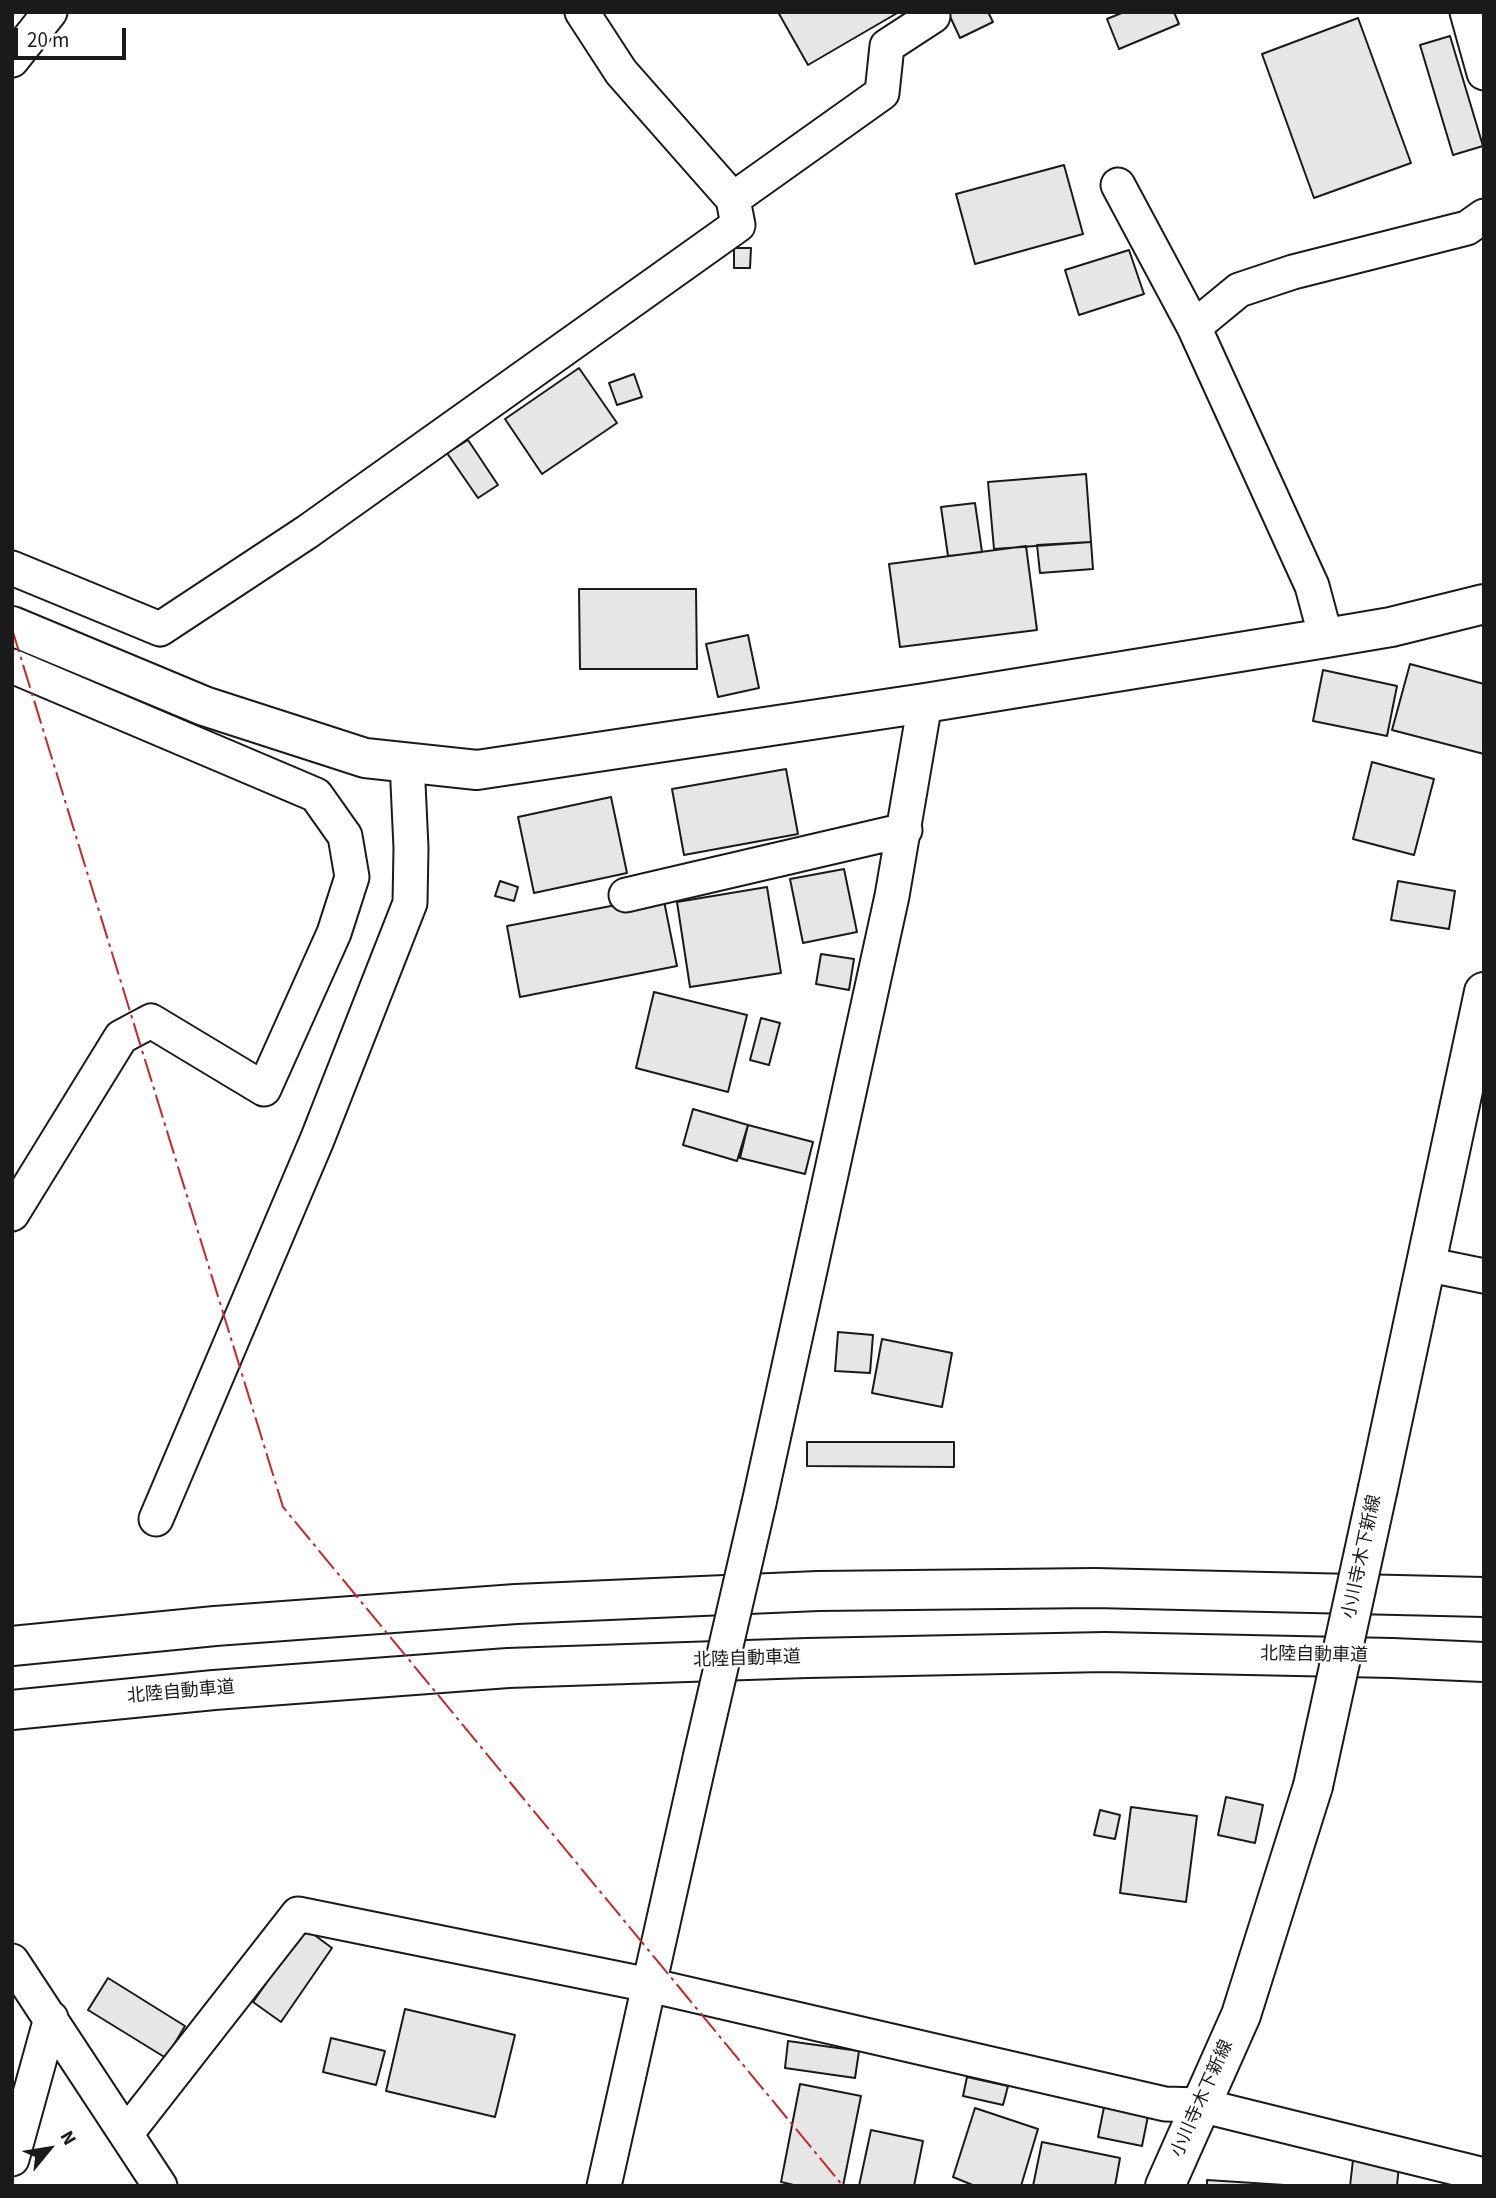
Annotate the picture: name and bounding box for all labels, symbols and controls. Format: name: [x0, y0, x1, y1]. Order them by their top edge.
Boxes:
scale bar: [18, 14, 130, 58]
text: 20 m: [27, 25, 69, 55]
street label: 小川寺木下新線: [1339, 1493, 1387, 1621]
street label: 北陸自動車道: [1260, 1644, 1368, 1668]
street label: 北陸自動車道: [693, 1647, 801, 1673]
street label: 北陸自動車道: [126, 1678, 236, 1708]
street label: 小川寺木下新線: [1168, 2037, 1238, 2161]
north arrow: [14, 2114, 84, 2184]
text: N: [53, 2126, 82, 2150]

